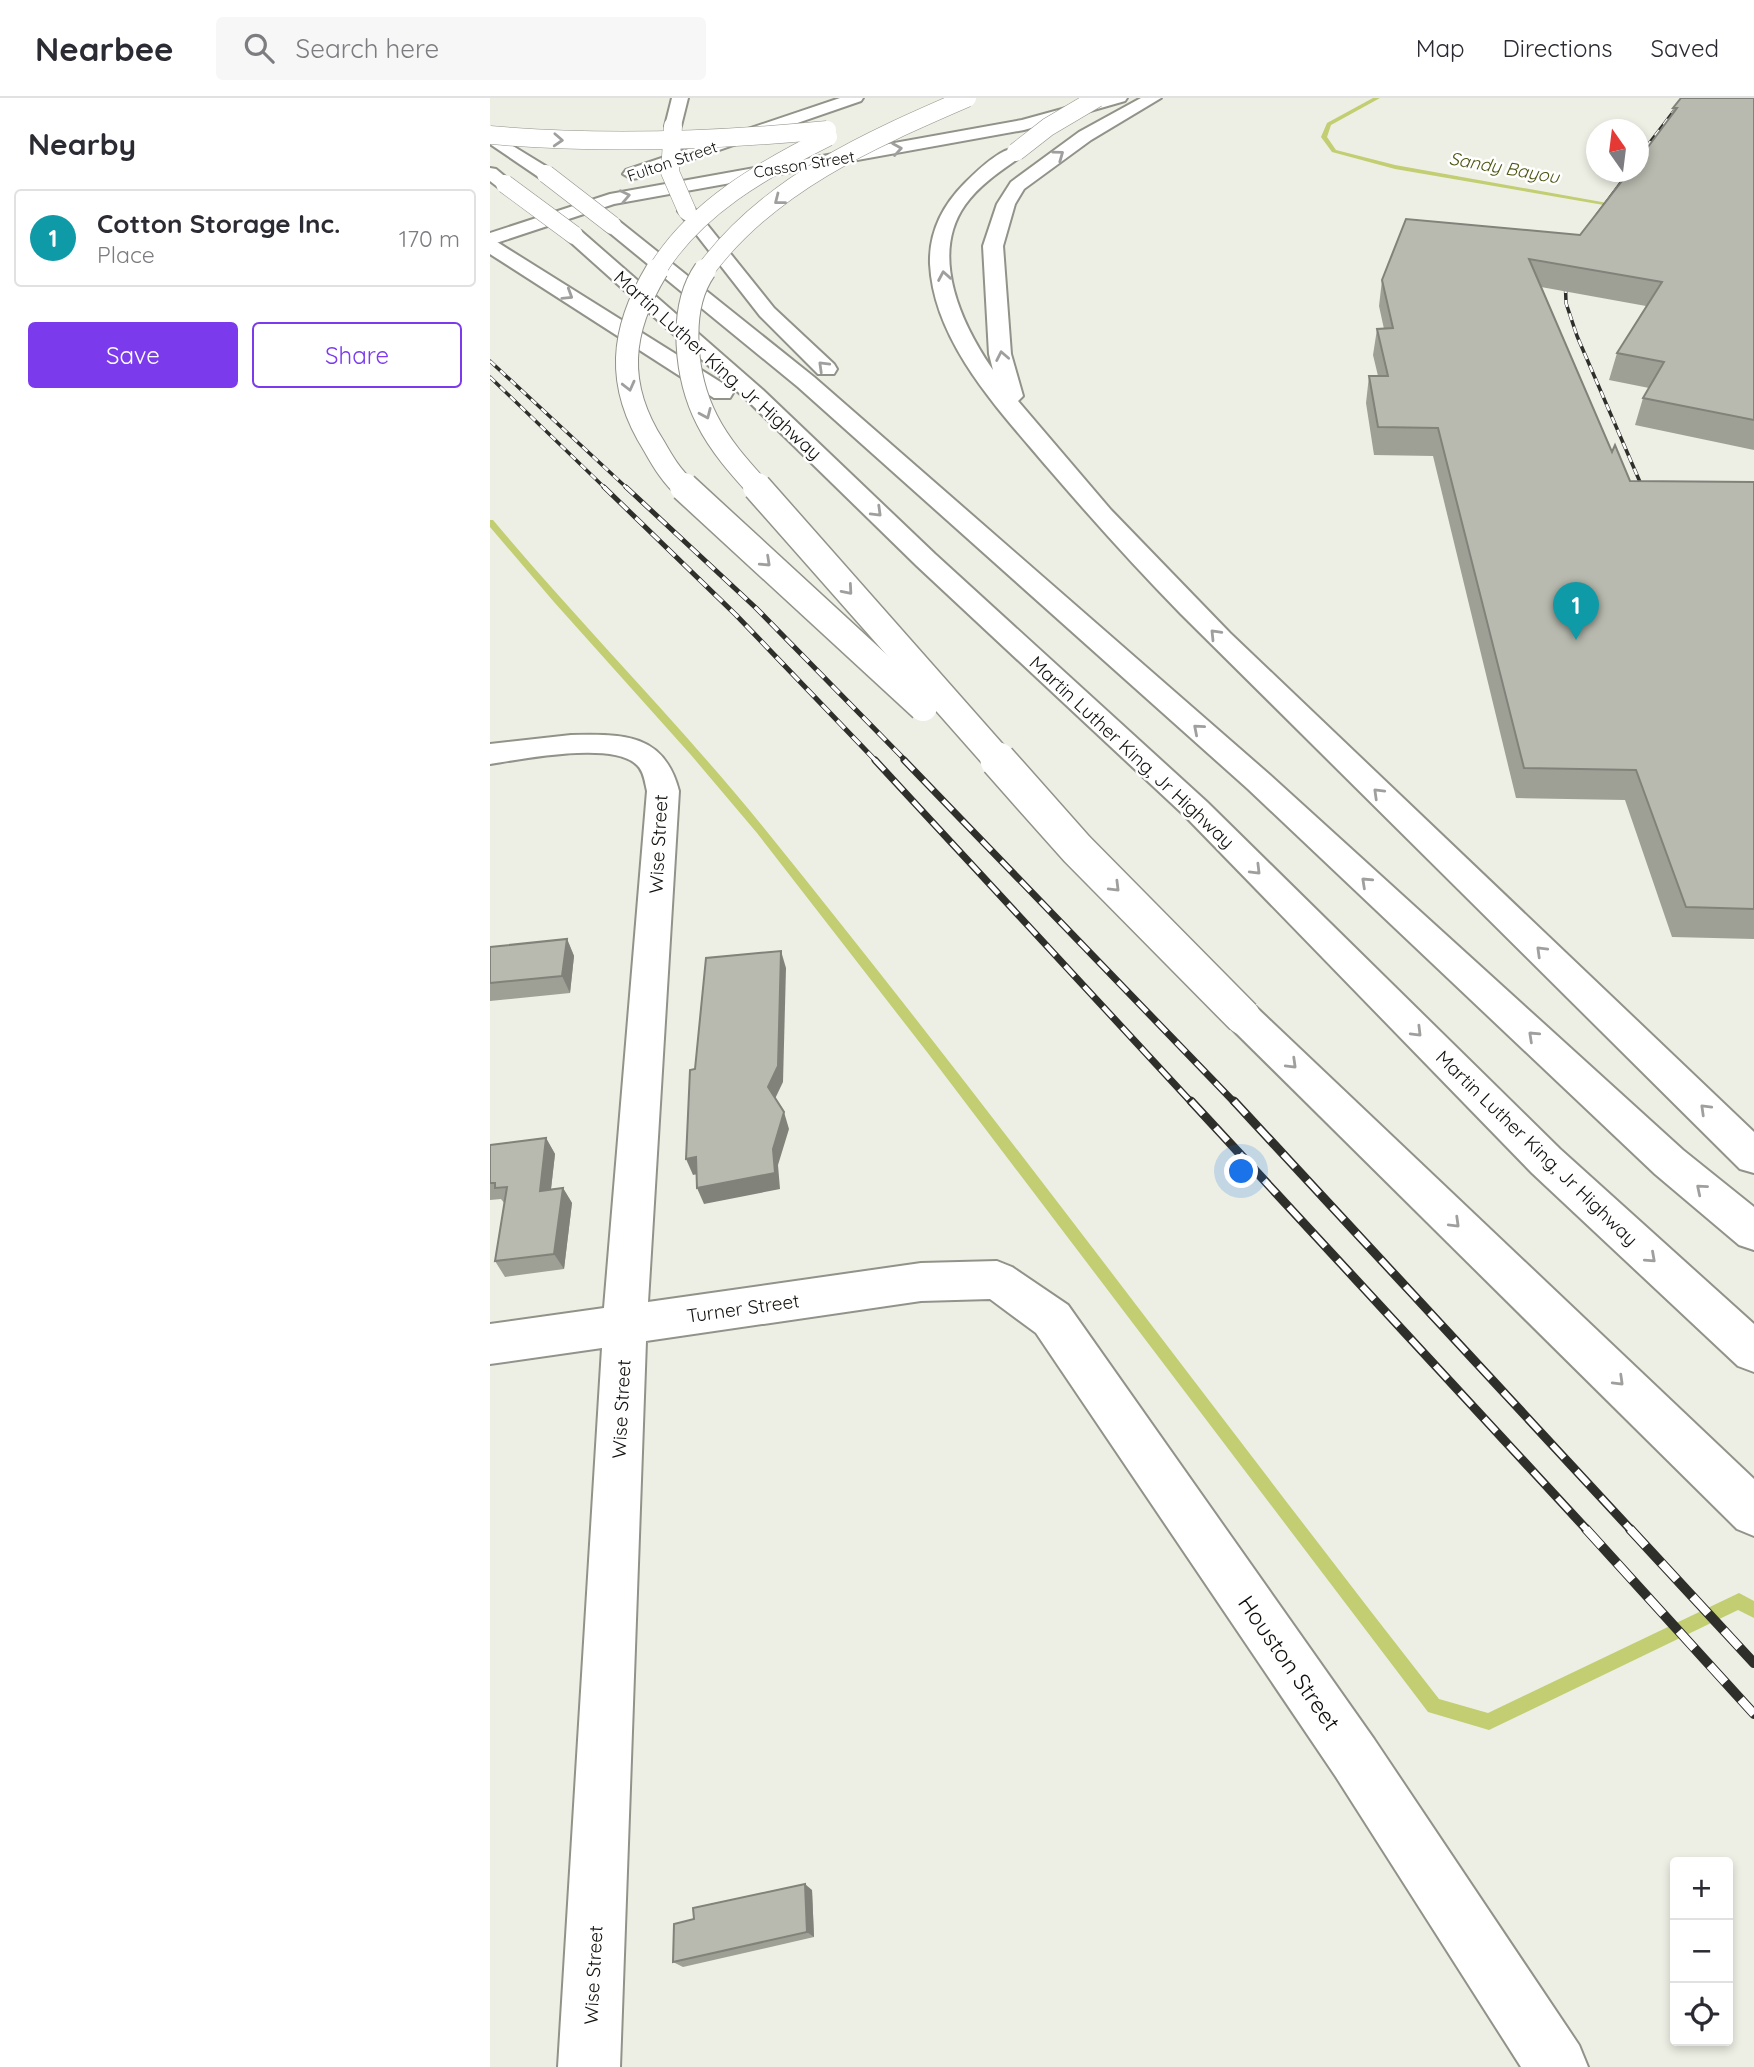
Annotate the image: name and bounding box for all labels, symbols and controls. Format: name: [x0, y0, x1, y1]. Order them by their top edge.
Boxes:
search box: [216, 17, 706, 80]
text: Nearbee: [35, 28, 174, 69]
icon: search: [240, 29, 278, 67]
text: Search here: [296, 32, 439, 65]
text: Map: [1416, 33, 1465, 63]
text: Directions: [1503, 33, 1613, 63]
text: Saved: [1651, 33, 1719, 63]
north arrow: [1586, 119, 1649, 182]
text: Nearby: [28, 125, 136, 163]
one-way arrow: [553, 133, 564, 148]
street label: Fulton Street: [624, 136, 720, 186]
one-way arrow: [891, 142, 903, 157]
street label: Casson Street: [752, 146, 856, 182]
water label: Sandy Bayou: [1447, 147, 1563, 189]
one-way arrow: [1051, 151, 1064, 163]
one-way arrow: [619, 189, 631, 204]
one-way arrow: [774, 191, 786, 204]
text: Cotton Storage Inc.: [97, 207, 341, 240]
text: 1: [49, 224, 57, 253]
text: 170 m: [399, 224, 460, 253]
text: Place: [97, 240, 155, 269]
street label: Martin Luther King, Jr Highway: [609, 265, 827, 465]
one-way arrow: [937, 270, 952, 282]
one-way arrow: [560, 287, 573, 300]
button: Save: [28, 322, 238, 388]
button: Share: [252, 322, 462, 388]
one-way arrow: [995, 350, 1010, 362]
one-way arrow: [818, 362, 831, 375]
one-way arrow: [621, 380, 635, 392]
one-way arrow: [698, 407, 712, 419]
one-way arrow: [869, 504, 882, 517]
one-way arrow: [758, 554, 771, 567]
one-way arrow: [840, 582, 853, 595]
pin: 1: [1553, 582, 1599, 640]
one-way arrow: [1211, 629, 1223, 642]
street label: Martin Luther King, Jr Highway: [1025, 651, 1239, 853]
one-way arrow: [1193, 725, 1206, 737]
one-way arrow: [1373, 789, 1386, 802]
street label: Wise Street: [643, 794, 673, 894]
one-way arrow: [1248, 862, 1261, 875]
one-way arrow: [1361, 877, 1374, 890]
one-way arrow: [1106, 879, 1119, 892]
one-way arrow: [1537, 947, 1550, 960]
one-way arrow: [1408, 1023, 1421, 1036]
one-way arrow: [1528, 1032, 1541, 1045]
street label: Martin Luther King, Jr Highway: [1431, 1045, 1643, 1251]
one-way arrow: [1284, 1056, 1297, 1069]
one-way arrow: [1700, 1105, 1713, 1118]
your location: [1224, 1154, 1258, 1188]
one-way arrow: [1697, 1185, 1710, 1197]
one-way arrow: [1447, 1214, 1460, 1227]
one-way arrow: [1643, 1249, 1656, 1262]
street label: Turner Street: [685, 1288, 801, 1328]
street label: Wise Street: [606, 1359, 636, 1459]
one-way arrow: [1610, 1373, 1623, 1386]
street label: Houston Street: [1232, 1590, 1347, 1736]
map controls: [1670, 1857, 1733, 2046]
button: +: [1670, 1857, 1733, 1920]
button: −: [1670, 1920, 1733, 1983]
street label: Wise Street: [578, 1925, 608, 2025]
button: locate: [1670, 1983, 1733, 2046]

